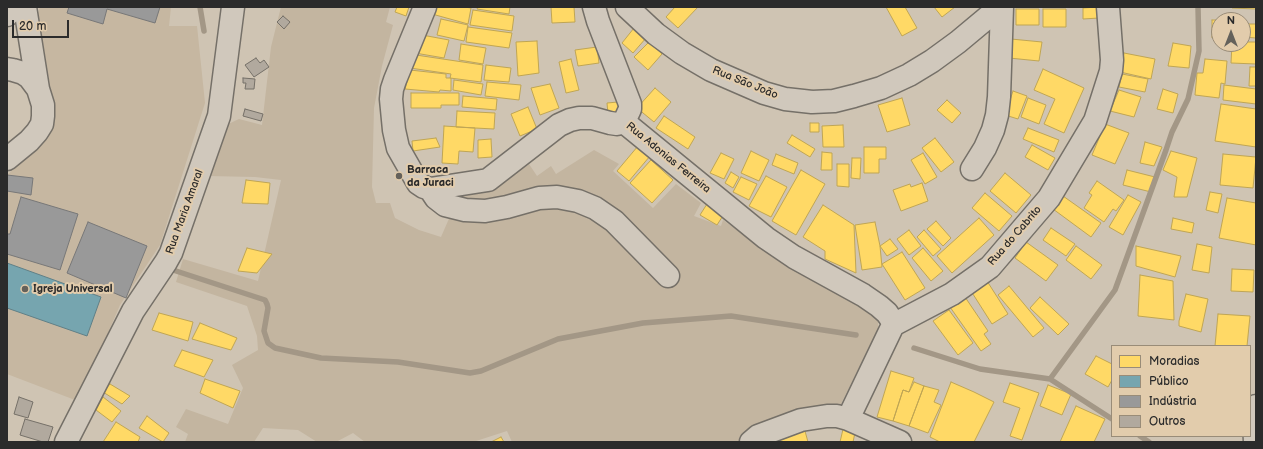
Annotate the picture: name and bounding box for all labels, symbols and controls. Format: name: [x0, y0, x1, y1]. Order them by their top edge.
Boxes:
scale bar: [14, 12, 71, 38]
north arrow: [1211, 12, 1251, 52]
text: N: [1227, 14, 1235, 27]
text: 20 m: [19, 19, 46, 34]
street label: Rua São João: [710, 64, 780, 102]
street label: Rua Adonias Ferreira: [623, 120, 713, 196]
place label: Barraca da Juraci: [407, 163, 454, 189]
street label: Rua Maria Amaral: [164, 168, 206, 256]
marker: Barraca da Juraci: [394, 171, 404, 181]
street label: Rua do Cabrito: [986, 203, 1044, 269]
place label: Igreja Universal: [33, 282, 113, 296]
marker: Igreja Universal: [20, 284, 30, 294]
legend: [1111, 345, 1251, 437]
text: Moradias: [1149, 354, 1199, 369]
text: Público: [1149, 374, 1189, 389]
text: Indústria: [1149, 394, 1197, 409]
text: Outros: [1149, 414, 1185, 429]

